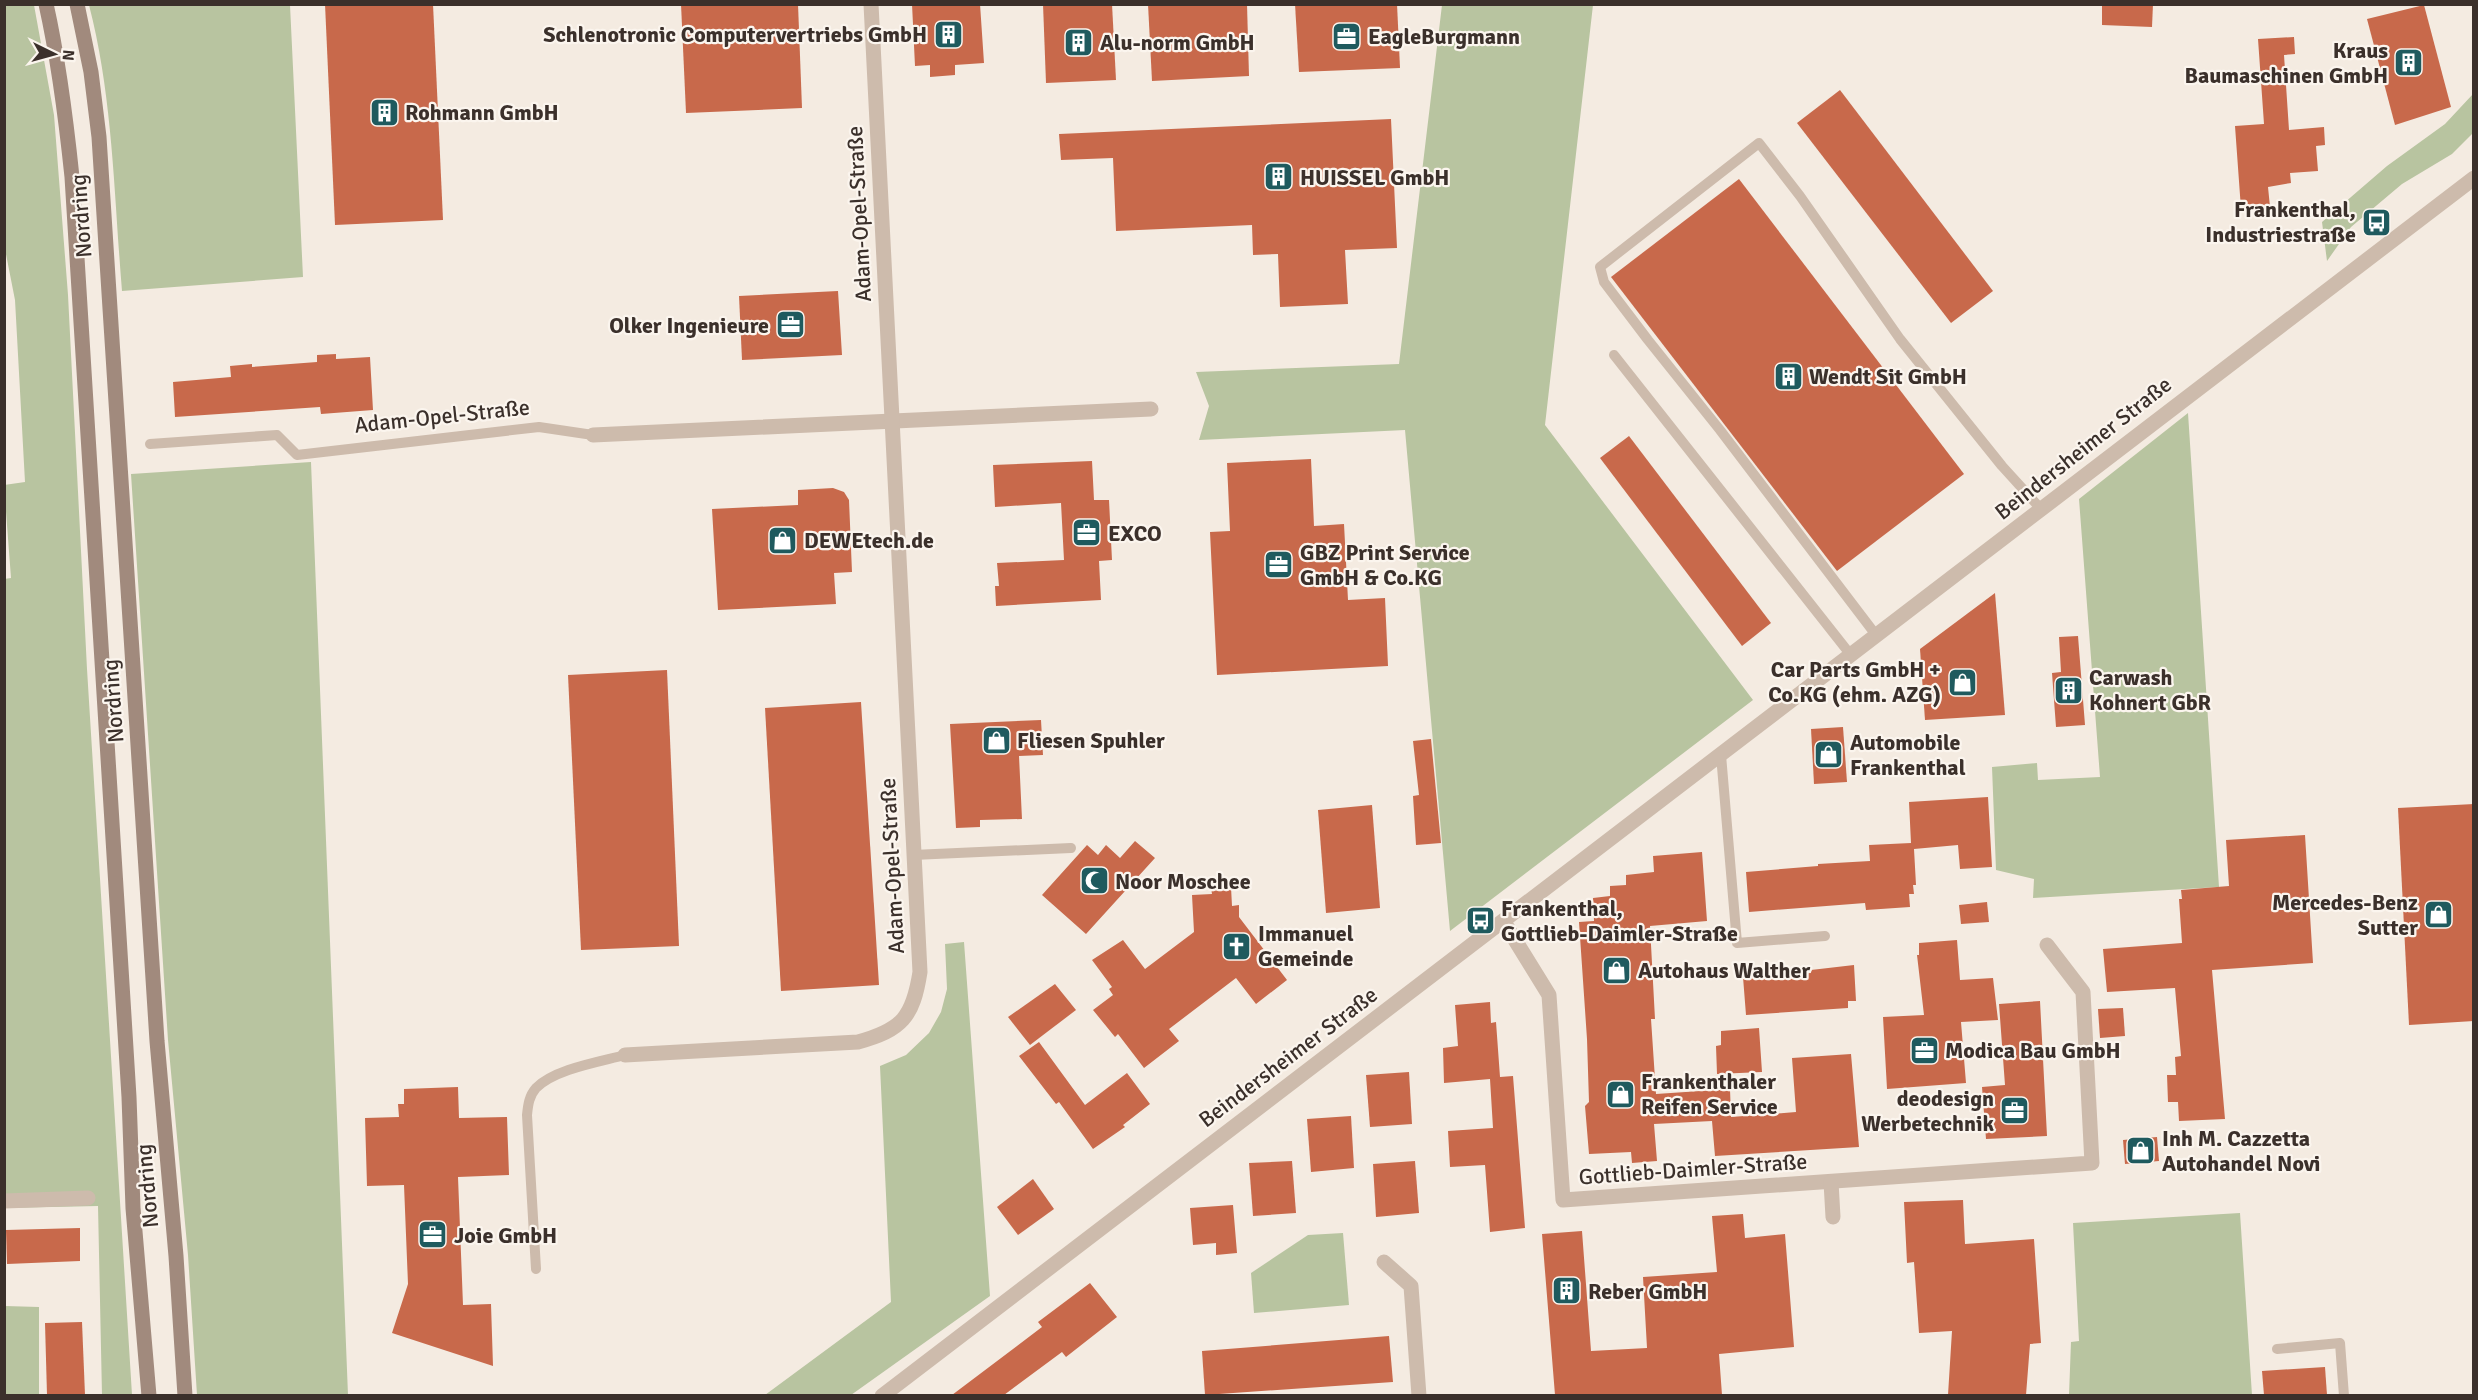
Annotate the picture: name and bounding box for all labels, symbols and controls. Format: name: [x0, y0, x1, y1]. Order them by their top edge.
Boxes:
building icon: Schlenotronic Computervertriebs GmbH: [932, 18, 964, 50]
office icon: EagleBurgmann: [1331, 20, 1363, 52]
place label: Schlenotronic Computervertriebs GmbH: [543, 21, 927, 48]
place label: EagleBurgmann: [1368, 23, 1520, 50]
north arrow: [24, 24, 84, 84]
building icon: Alu-norm GmbH: [1063, 26, 1095, 58]
place label: Alu-norm GmbH: [1100, 29, 1255, 56]
place label: Kraus Baumaschinen GmbH: [2184, 37, 2388, 89]
building icon: Kraus Baumaschinen GmbH: [2393, 47, 2425, 79]
text: N: [57, 49, 78, 62]
building icon: Rohmann GmbH: [368, 96, 400, 128]
place label: Rohmann GmbH: [405, 99, 559, 126]
street label: Adam-Opel-Straße: [841, 125, 877, 303]
building icon: HUISSEL GmbH: [1263, 161, 1295, 193]
place label: HUISSEL GmbH: [1300, 164, 1449, 191]
street label: Nordring: [65, 173, 97, 259]
place label: Frankenthal, Industriestraße: [2205, 196, 2356, 248]
bus stop icon: Frankenthal, Industriestraße: [2361, 206, 2393, 238]
office icon: Olker Ingenieure: [774, 309, 806, 341]
place label: Olker Ingenieure: [609, 312, 769, 339]
building icon: Wendt Sit GmbH: [1772, 360, 1804, 392]
place label: Wendt Sit GmbH: [1809, 363, 1967, 390]
street label: Beindersheimer Straße: [1989, 371, 2177, 525]
street label: Adam-Opel-Straße: [353, 393, 531, 439]
office icon: EXCO: [1071, 517, 1103, 549]
place label: EXCO: [1108, 520, 1162, 547]
shop icon: DEWEtech.de: [767, 524, 799, 556]
place label: DEWEtech.de: [804, 527, 934, 554]
place label: GBZ Print Service GmbH & Co.KG: [1300, 539, 1470, 591]
office icon: GBZ Print Service GmbH & Co.KG: [1263, 549, 1295, 581]
place label: Car Parts GmbH + Co.KG (ehm. AZG): [1768, 656, 1941, 708]
street label: Nordring: [97, 658, 129, 744]
place label: Carwash Kohnert GbR: [2089, 664, 2212, 716]
shop icon: Car Parts GmbH + Co.KG (ehm. AZG): [1946, 666, 1978, 698]
building icon: Carwash Kohnert GbR: [2052, 674, 2084, 706]
shop icon: Fliesen Spuhler: [980, 724, 1012, 756]
place label: Fliesen Spuhler: [1017, 727, 1165, 754]
place label: Automobile Frankenthal: [1850, 729, 1966, 781]
shop icon: Automobile Frankenthal: [1813, 739, 1845, 771]
street label: Adam-Opel-Straße: [874, 777, 910, 955]
mosque icon: Noor Moschee: [1078, 865, 1110, 897]
place label: Noor Moschee: [1115, 868, 1251, 895]
place label: Mercedes-Benz Sutter: [2272, 889, 2418, 941]
place label: Frankenthal, Gottlieb-Daimler-Straße: [1501, 895, 1738, 947]
shop icon: Mercedes-Benz Sutter: [2423, 899, 2455, 931]
bus stop icon: Frankenthal, Gottlieb-Daimler-Straße: [1464, 905, 1496, 937]
place label: Immanuel Gemeinde: [1258, 920, 1354, 972]
church icon: Immanuel Gemeinde: [1221, 930, 1253, 962]
shop icon: Autohaus Walther: [1601, 954, 1633, 986]
place label: Autohaus Walther: [1638, 957, 1810, 984]
street label: Beindersheimer Straße: [1193, 981, 1383, 1133]
office icon: Modica Bau GmbH: [1908, 1034, 1940, 1066]
place label: Modica Bau GmbH: [1945, 1037, 2121, 1064]
place label: Frankenthaler Reifen Service: [1641, 1068, 1778, 1120]
shop icon: Frankenthaler Reifen Service: [1604, 1078, 1636, 1110]
place label: deodesign Werbetechnik: [1861, 1085, 1994, 1137]
office icon: deodesign Werbetechnik: [1999, 1095, 2031, 1127]
place label: Inh M. Cazzetta Autohandel Novi: [2162, 1125, 2320, 1177]
shop icon: Inh M. Cazzetta Autohandel Novi: [2125, 1135, 2157, 1167]
street label: Nordring: [130, 1143, 164, 1229]
street label: Gottlieb-Daimler-Straße: [1578, 1148, 1808, 1190]
office icon: Joie GmbH: [417, 1219, 449, 1251]
place label: Joie GmbH: [454, 1222, 557, 1249]
building icon: Reber GmbH: [1551, 1275, 1583, 1307]
place label: Reber GmbH: [1588, 1278, 1707, 1305]

